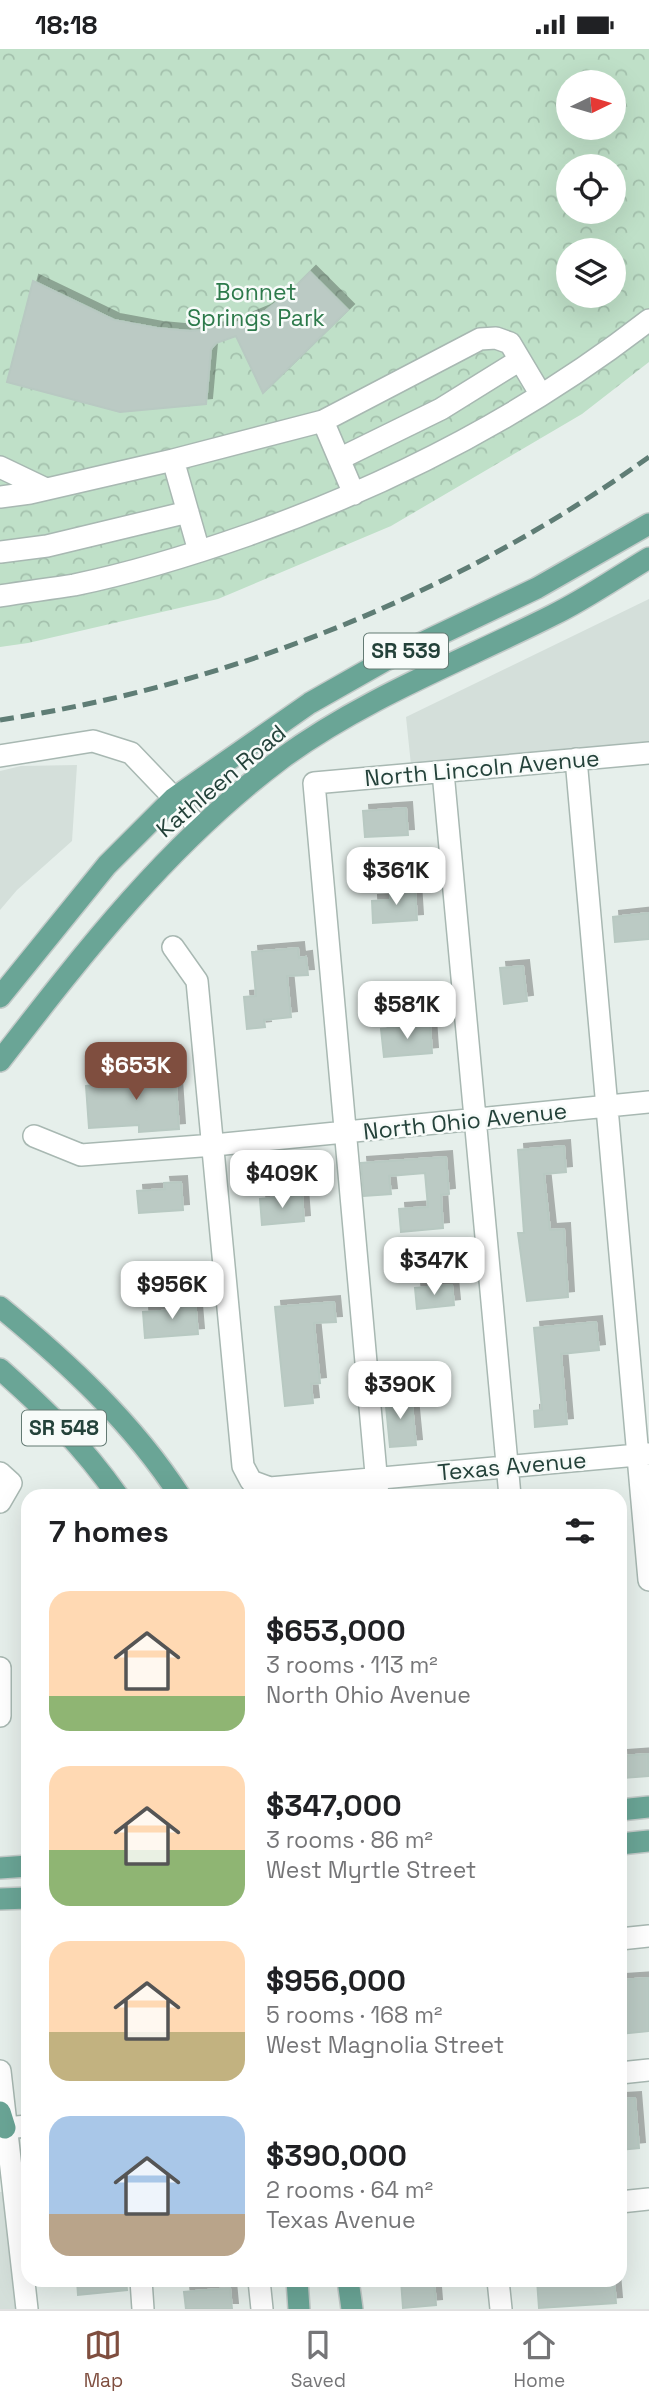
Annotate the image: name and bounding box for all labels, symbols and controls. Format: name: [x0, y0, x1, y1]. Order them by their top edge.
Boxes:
text: 18:18: [35, 8, 97, 42]
north arrow: [556, 70, 626, 140]
map controls: [556, 70, 626, 308]
button: locate: [556, 154, 626, 224]
button: layers: [556, 238, 626, 308]
park label: Bonnet Springs Park: [187, 277, 325, 333]
road number: SR 539: [364, 633, 448, 669]
street label: Kathleen Road: [150, 718, 292, 844]
street label: North Lincoln Avenue: [363, 743, 601, 793]
pin: $361K: [347, 847, 445, 907]
text: $361K: [363, 855, 429, 885]
pin: $581K: [358, 981, 456, 1041]
text: $581K: [374, 989, 440, 1019]
pin: $653K: [87, 1042, 185, 1102]
text: $653K: [101, 1050, 171, 1080]
street label: North Ohio Avenue: [362, 1095, 568, 1147]
pin: $409K: [233, 1151, 331, 1210]
text: $409K: [246, 1158, 318, 1188]
pin: $347K: [385, 1237, 483, 1297]
text: $347K: [400, 1245, 468, 1275]
pin: $956K: [123, 1261, 221, 1321]
text: $956K: [137, 1269, 207, 1299]
pin: $390K: [351, 1361, 449, 1421]
text: $390K: [364, 1369, 436, 1399]
road number: SR 548: [22, 1411, 106, 1445]
street label: Texas Avenue: [436, 1445, 588, 1487]
text: 7 homes: [49, 1512, 169, 1551]
icon: filters: [561, 1512, 599, 1550]
text: $653,000: [266, 1611, 406, 1650]
icon: home: [105, 1619, 189, 1703]
text: 3 rooms · 113 m²: [266, 1650, 438, 1680]
text: North Ohio Avenue: [266, 1680, 471, 1710]
text: $347,000: [266, 1786, 402, 1825]
icon: home: [105, 1794, 189, 1878]
text: 3 rooms · 86 m²: [266, 1825, 433, 1855]
text: West Myrtle Street: [266, 1855, 476, 1885]
text: $956,000: [266, 1961, 406, 2000]
icon: home: [105, 1969, 189, 2053]
text: 5 rooms · 168 m²: [266, 2000, 443, 2030]
text: West Magnolia Street: [266, 2030, 504, 2060]
text: $390,000: [266, 2136, 407, 2175]
icon: home: [105, 2144, 189, 2228]
text: 2 rooms · 64 m²: [266, 2175, 433, 2205]
text: Texas Avenue: [266, 2205, 416, 2235]
tab: Map: [84, 2326, 123, 2393]
tab: Saved: [291, 2326, 346, 2393]
tab: Home: [513, 2326, 565, 2393]

